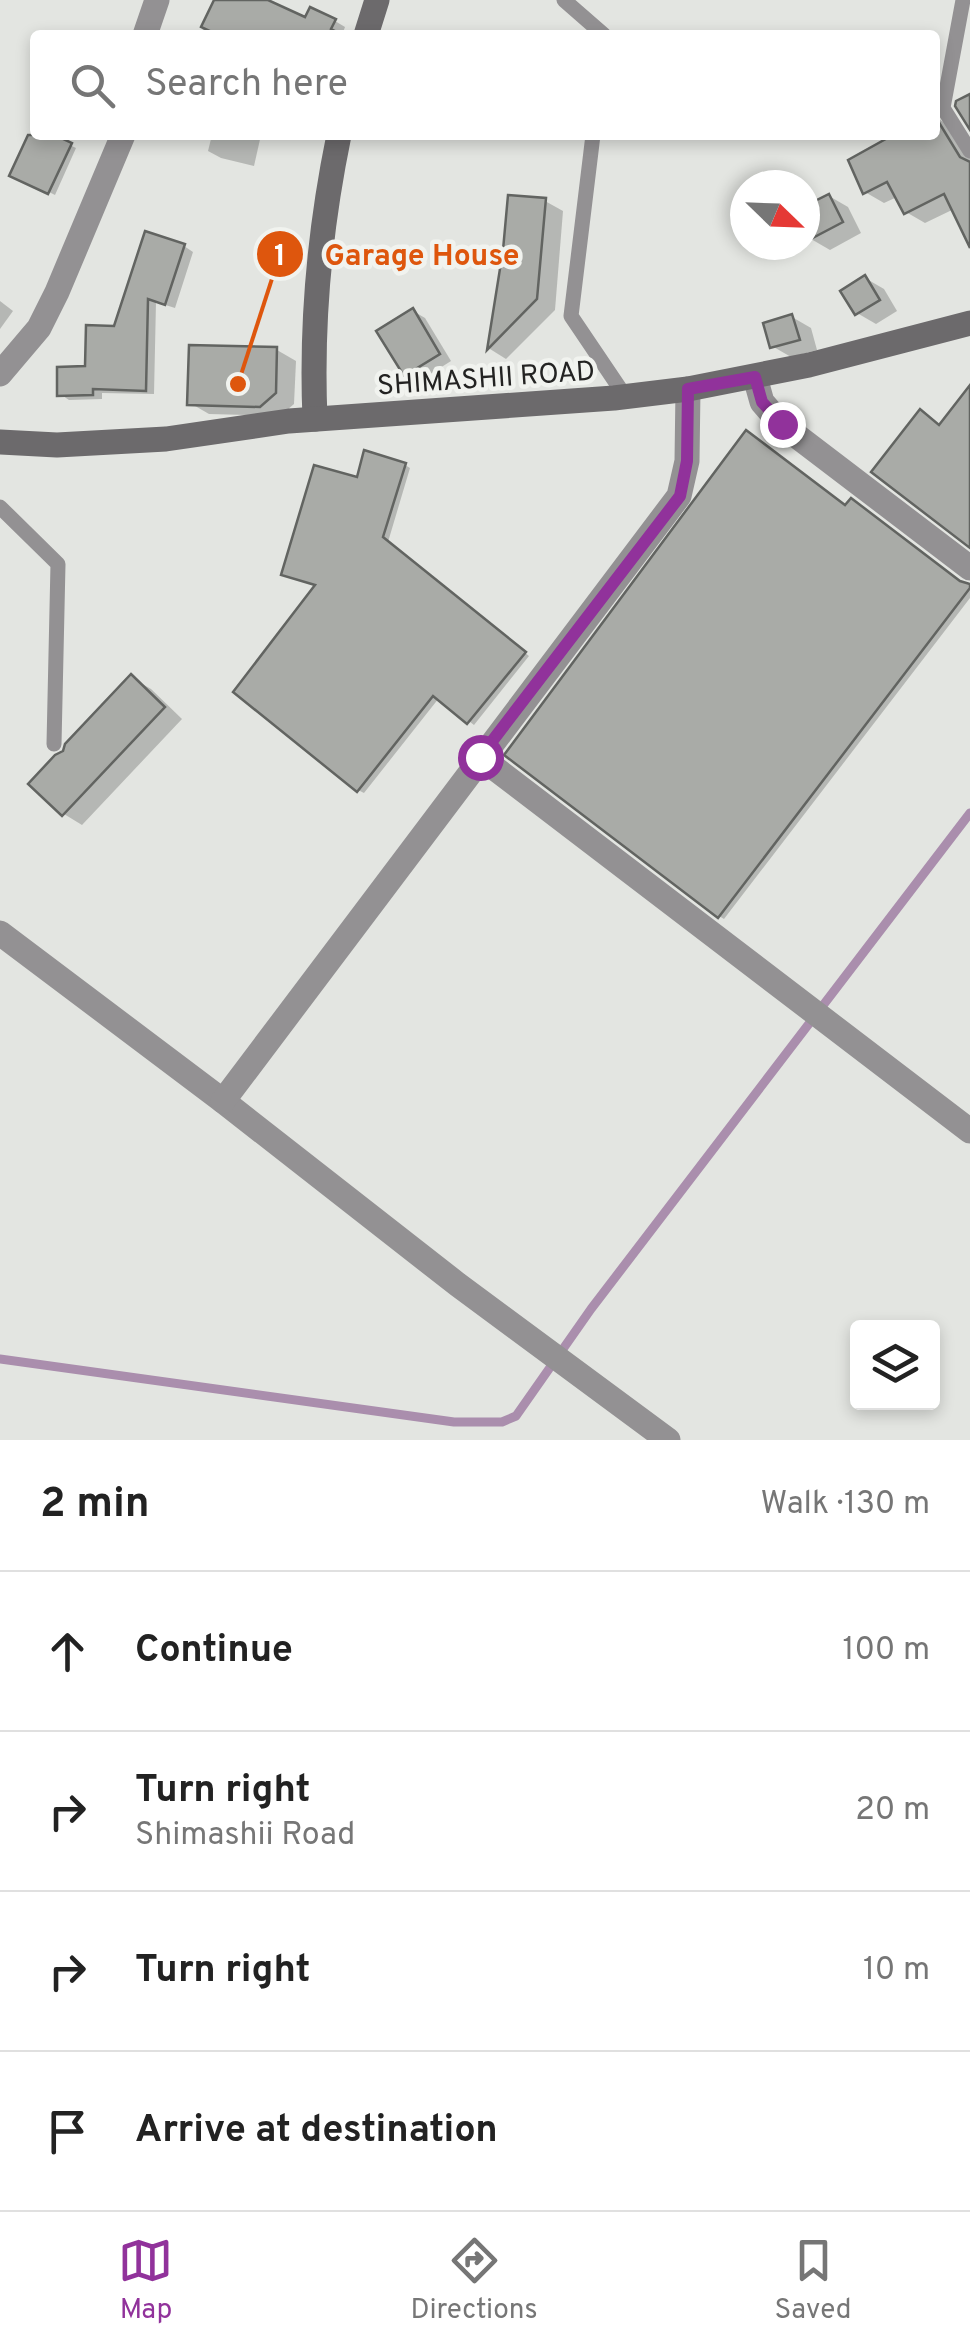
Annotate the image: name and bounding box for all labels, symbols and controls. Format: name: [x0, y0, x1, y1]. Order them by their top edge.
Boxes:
search box: [30, 30, 940, 140]
icon: search: [65, 58, 120, 113]
text: Search here: [145, 61, 348, 110]
north arrow: [730, 170, 820, 260]
callout: Garage House: [255, 224, 540, 284]
text: 1: [274, 239, 286, 276]
text: Garage House: [324, 239, 520, 276]
street label: SHIMASHII ROAD: [376, 354, 596, 406]
route end: [760, 402, 806, 448]
route start: [458, 735, 504, 781]
map controls: [850, 1320, 940, 1410]
button: layers: [850, 1320, 940, 1410]
text: 2 min: [40, 1479, 150, 1532]
text: Walk · 130 m: [761, 1485, 930, 1525]
icon: ahead: [40, 1624, 95, 1679]
text: Continue: [135, 1627, 293, 1676]
text: 100 m: [843, 1631, 930, 1671]
text: Turn right: [135, 1767, 310, 1816]
icon: right: [40, 1784, 95, 1839]
text: 20 m: [855, 1791, 930, 1831]
text: Shimashii Road: [135, 1816, 355, 1856]
icon: right: [40, 1944, 95, 1999]
text: Turn right: [135, 1947, 310, 1996]
text: 10 m: [863, 1951, 930, 1991]
icon: arrive: [40, 2104, 95, 2159]
text: Arrive at destination: [135, 2107, 498, 2156]
tab: Map: [118, 2233, 173, 2329]
tab: Directions: [410, 2233, 538, 2329]
tab: Saved: [775, 2233, 852, 2329]

